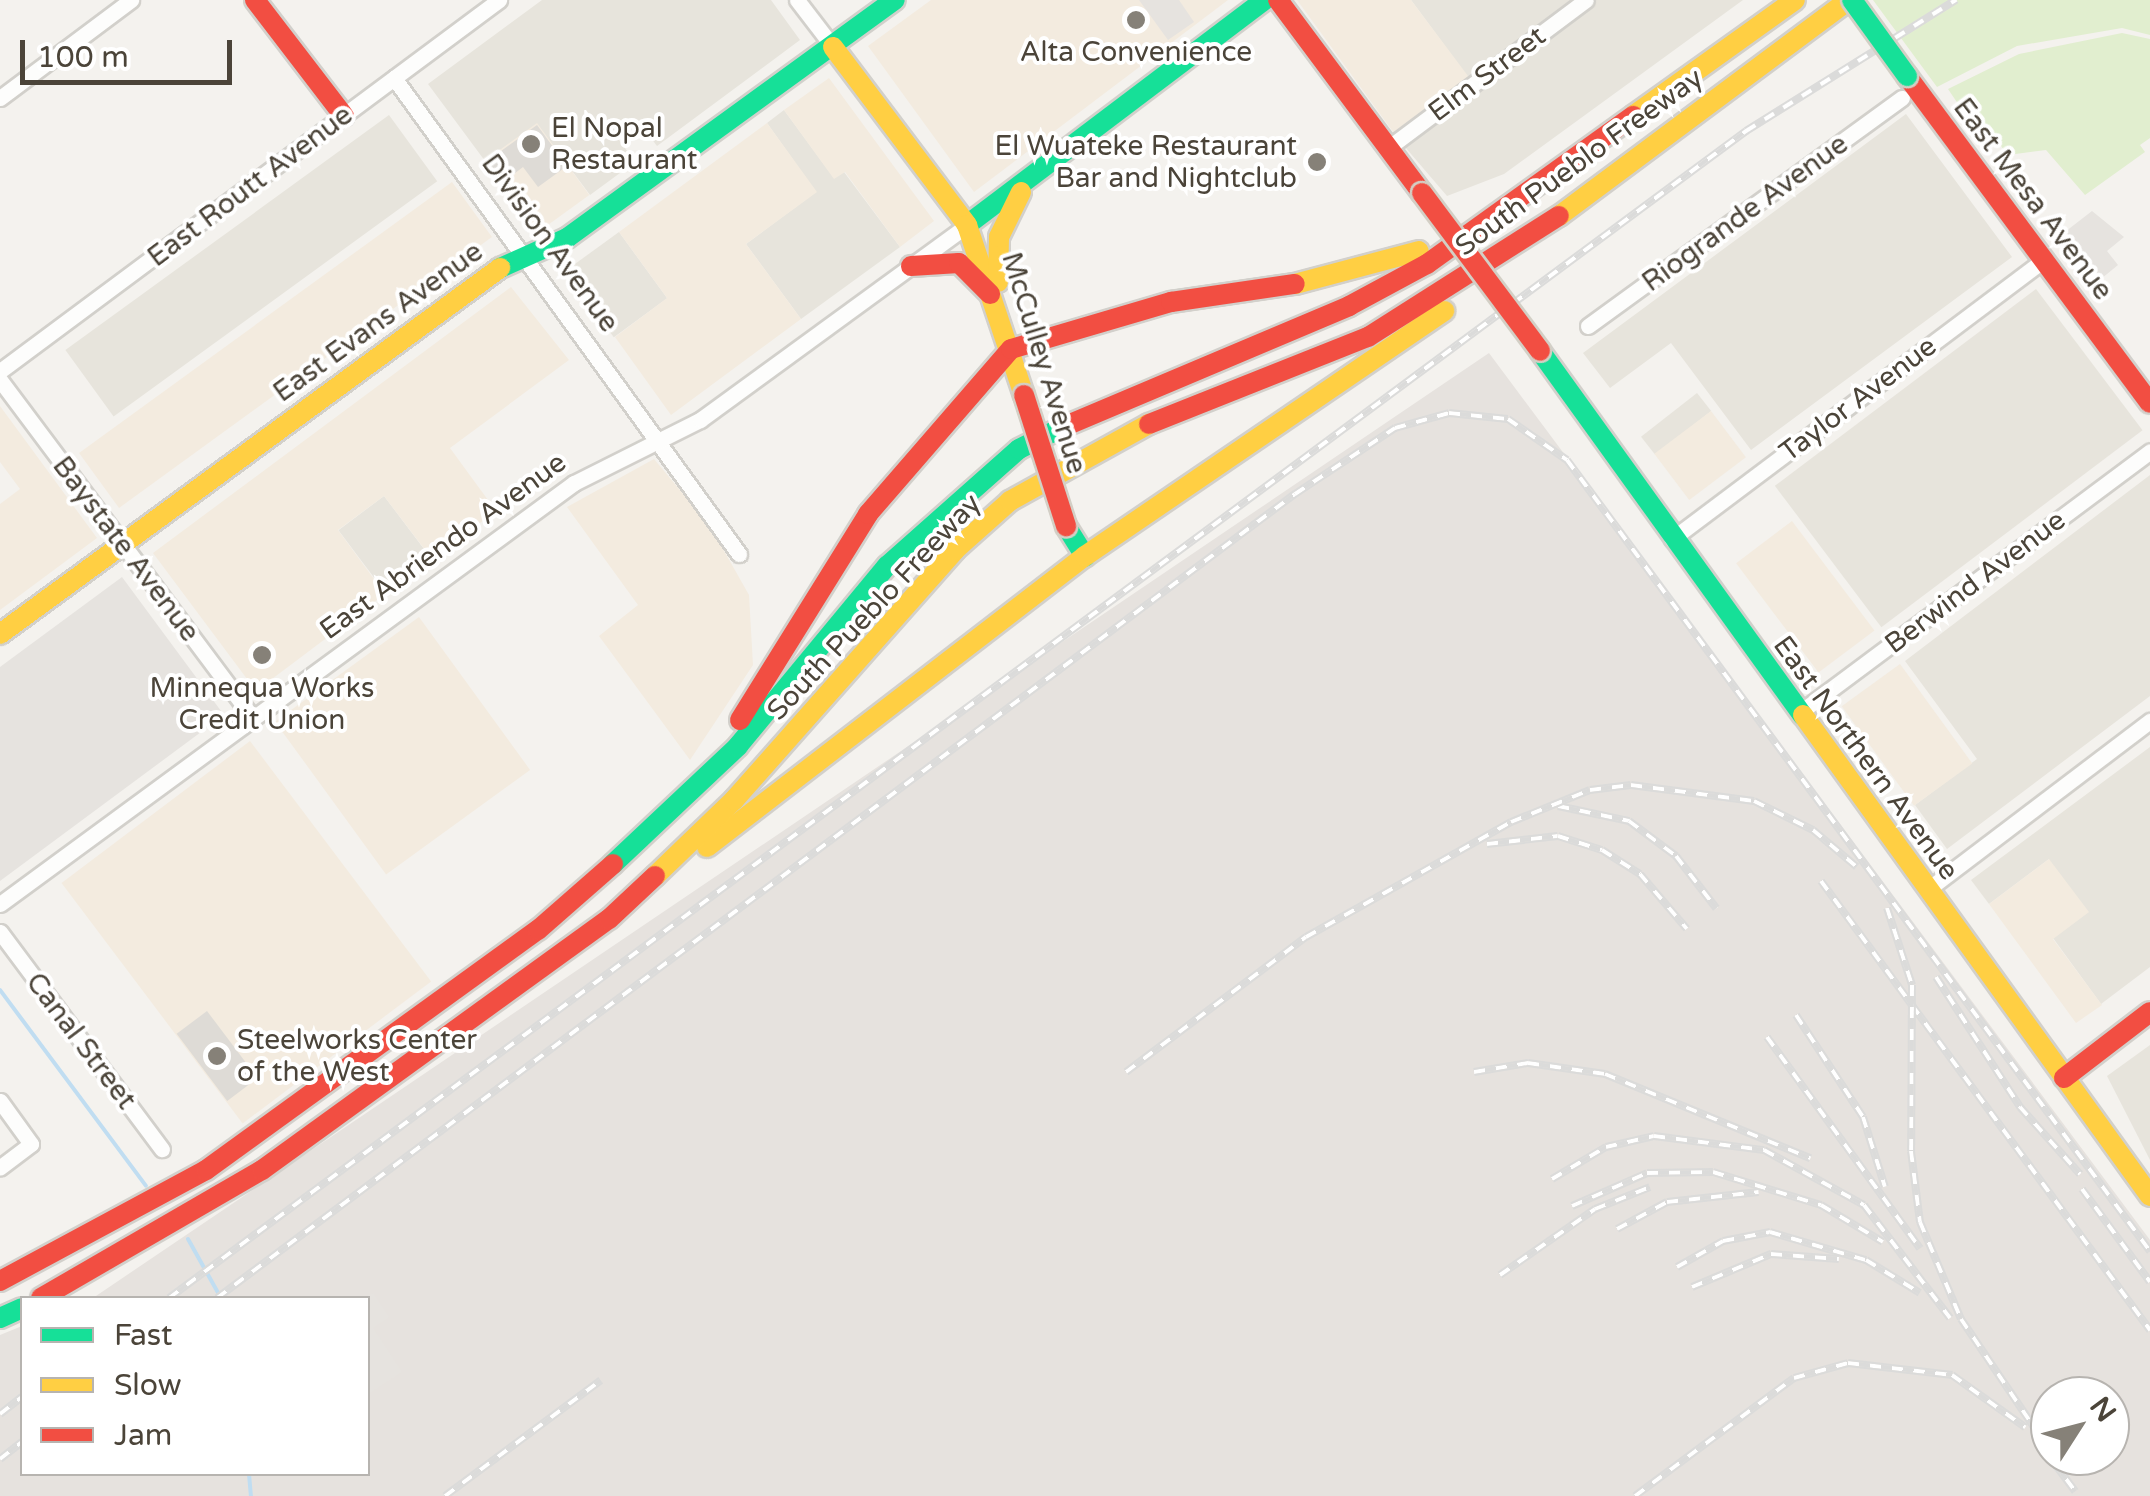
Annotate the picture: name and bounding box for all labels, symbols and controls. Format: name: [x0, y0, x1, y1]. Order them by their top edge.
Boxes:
marker: Alta Convenience: [1125, 9, 1147, 31]
street label: Elm Street: [1422, 19, 1552, 129]
scale bar: [25, 20, 238, 82]
place label: Alta Convenience: [1020, 35, 1252, 69]
text: 100 m: [37, 39, 129, 76]
street label: South Pueblo Freeway: [1449, 61, 1709, 263]
street label: East Mesa Avenue: [1946, 92, 2120, 306]
street label: East Routt Avenue: [141, 98, 359, 274]
place label: El Nopal Restaurant: [551, 111, 697, 177]
street label: Riogrande Avenue: [1636, 127, 1854, 299]
place label: El Wuateke Restaurant Bar and Nightclub: [994, 129, 1297, 195]
marker: El Nopal Restaurant: [520, 133, 542, 155]
street label: Division Avenue: [474, 148, 626, 338]
marker: El Wuateke Restaurant Bar and Nightclub: [1306, 151, 1328, 173]
street label: East Evans Avenue: [267, 235, 489, 409]
street label: McCulley Avenue: [994, 248, 1094, 478]
street label: Taylor Avenue: [1773, 329, 1943, 469]
street label: East Abriendo Avenue: [313, 445, 573, 647]
street label: Baystate Avenue: [45, 450, 207, 648]
street label: South Pueblo Freeway: [760, 487, 988, 727]
street label: Berwind Avenue: [1878, 503, 2072, 661]
street label: East Northern Avenue: [1766, 629, 1966, 887]
marker: Minnequa Works Credit Union: [251, 644, 273, 666]
place label: Minnequa Works Credit Union: [150, 671, 374, 737]
street label: Canal Street: [19, 966, 143, 1116]
place label: Steelworks Center of the West: [237, 1023, 477, 1089]
marker: Steelworks Center of the West: [206, 1045, 228, 1067]
legend: [20, 1296, 370, 1476]
text: Fast: [114, 1317, 173, 1354]
text: Slow: [114, 1367, 182, 1404]
north arrow: [2030, 1376, 2130, 1476]
text: N: [2082, 1390, 2123, 1429]
text: Jam: [114, 1417, 172, 1454]

